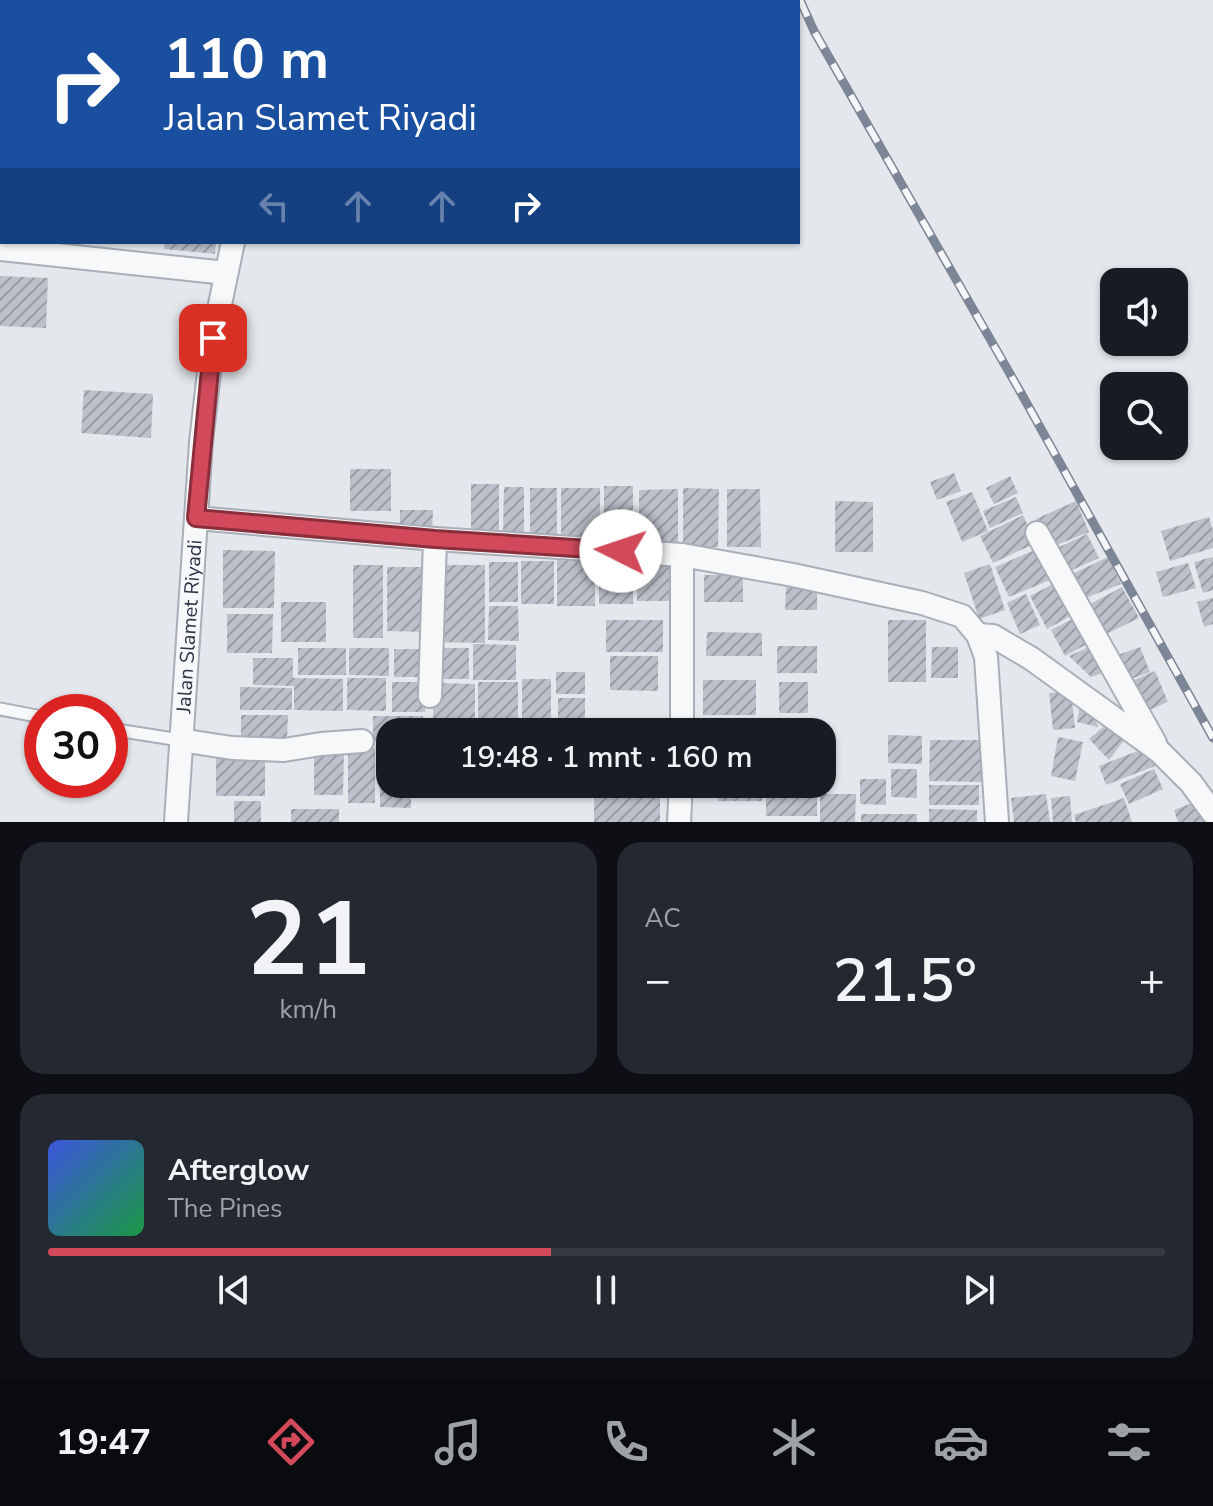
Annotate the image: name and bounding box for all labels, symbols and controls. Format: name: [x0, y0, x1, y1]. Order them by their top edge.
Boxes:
text: 110 m: [164, 21, 329, 98]
icon: right: [32, 32, 136, 136]
text: Jalan Slamet Riyadi: [164, 94, 477, 143]
icon: left: [252, 184, 296, 228]
icon: ahead: [336, 184, 380, 228]
icon: ahead: [420, 184, 464, 228]
icon: right: [504, 184, 548, 228]
map controls: [1100, 268, 1188, 460]
button: sound: [1100, 268, 1188, 356]
pin: [179, 304, 247, 372]
icon: arrive: [191, 316, 235, 360]
button: search: [1100, 372, 1188, 460]
position arrow: [579, 509, 663, 593]
street label: Jalan Slamet Riyadi: [170, 539, 209, 715]
speed limit sign: 30: [24, 694, 128, 798]
text: 19:48 · 1 mnt · 160 m: [460, 737, 752, 778]
text: 21: [246, 869, 371, 1011]
text: AC: [645, 901, 681, 936]
text: 21.5°: [832, 940, 977, 1022]
text: −: [645, 951, 671, 1011]
text: +: [1139, 951, 1165, 1011]
text: km/h: [280, 992, 337, 1027]
text: Afterglow: [168, 1150, 309, 1191]
text: The Pines: [168, 1191, 283, 1226]
icon: previous: [212, 1268, 256, 1312]
icon: pause: [584, 1268, 628, 1312]
icon: next: [957, 1268, 1001, 1312]
icon: directions: [263, 1414, 319, 1470]
icon: music: [430, 1414, 486, 1470]
icon: phone: [598, 1414, 654, 1470]
icon: climate: [766, 1414, 822, 1470]
icon: car: [933, 1414, 989, 1470]
icon: filters: [1101, 1414, 1157, 1470]
text: 19:47: [56, 1418, 151, 1467]

